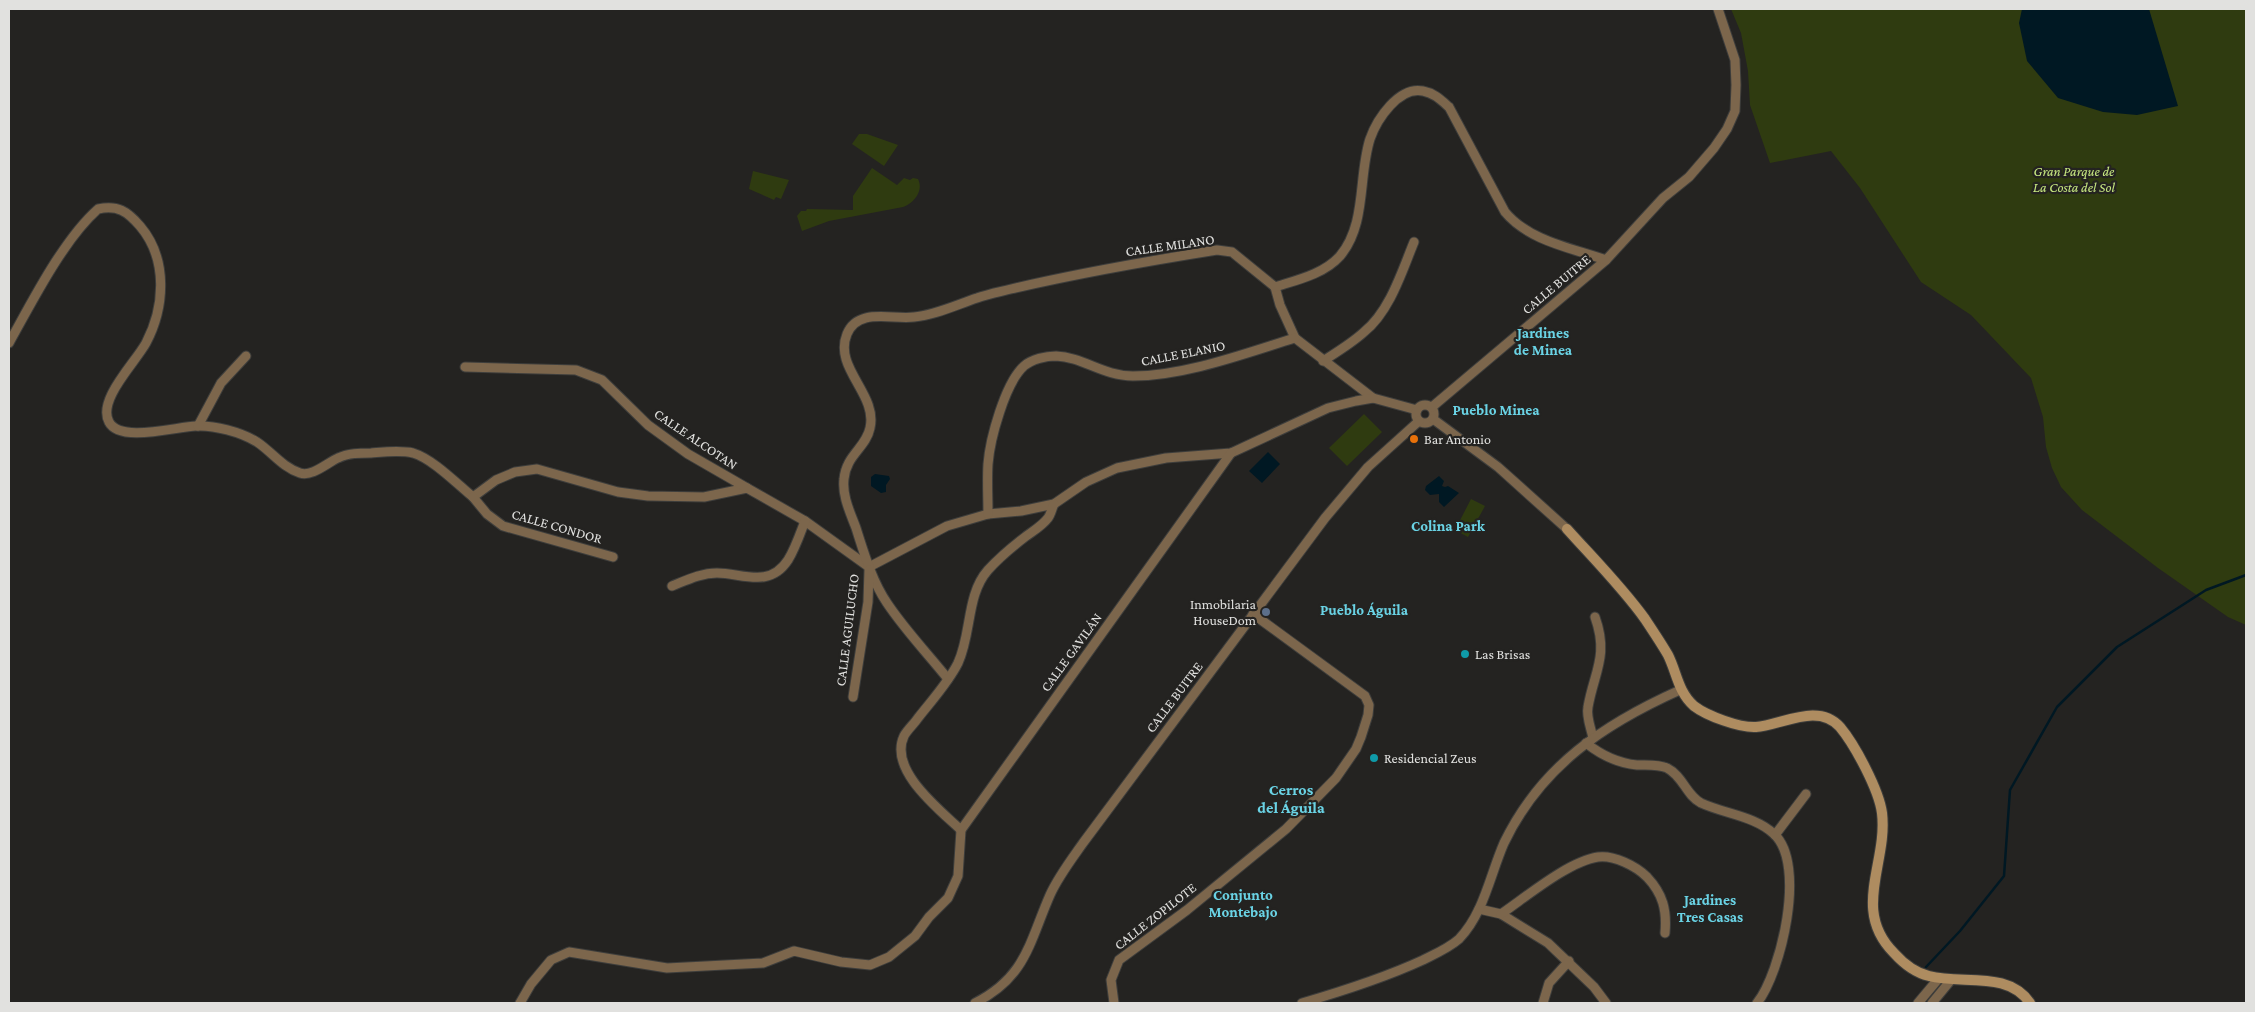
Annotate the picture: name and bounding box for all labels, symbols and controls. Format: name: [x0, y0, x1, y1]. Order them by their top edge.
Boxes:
park label: Gran Parque de La Costa del Sol: [2033, 163, 2116, 195]
street label: CALLE MILANO: [1124, 231, 1216, 259]
street label: CALLE BUITRE: [1519, 251, 1594, 317]
district label: Jardines de Minea: [1514, 325, 1573, 358]
street label: CALLE ELANIO: [1139, 337, 1227, 369]
district label: Pueblo Minea: [1452, 402, 1540, 418]
street label: CALLE ALCOTAN: [651, 405, 741, 473]
place label: Bar Antonio: [1424, 431, 1491, 447]
marker: Bar Antonio: [1408, 433, 1420, 445]
street label: CALLE CONDOR: [510, 505, 604, 547]
district label: Colina Park: [1411, 518, 1486, 534]
street label: CALLE AGUILUCHO: [832, 573, 862, 687]
place label: Inmobilaria HouseDom: [1190, 596, 1257, 628]
district label: Pueblo Águila: [1320, 602, 1409, 618]
marker: Inmobilaria HouseDom: [1260, 606, 1272, 618]
street label: CALLE GAVILÁN: [1037, 610, 1105, 694]
place label: Las Brisas: [1475, 646, 1530, 662]
marker: Las Brisas: [1459, 648, 1471, 660]
street label: CALLE BUITRE: [1142, 658, 1206, 735]
place label: Residencial Zeus: [1384, 750, 1477, 766]
marker: Residencial Zeus: [1368, 752, 1380, 764]
district label: Cerros del Águila: [1257, 781, 1325, 816]
street label: CALLE ZOPILOTE: [1111, 879, 1199, 953]
district label: Conjunto Montebajo: [1208, 887, 1278, 921]
district label: Jardines Tres Casas: [1677, 892, 1743, 925]

